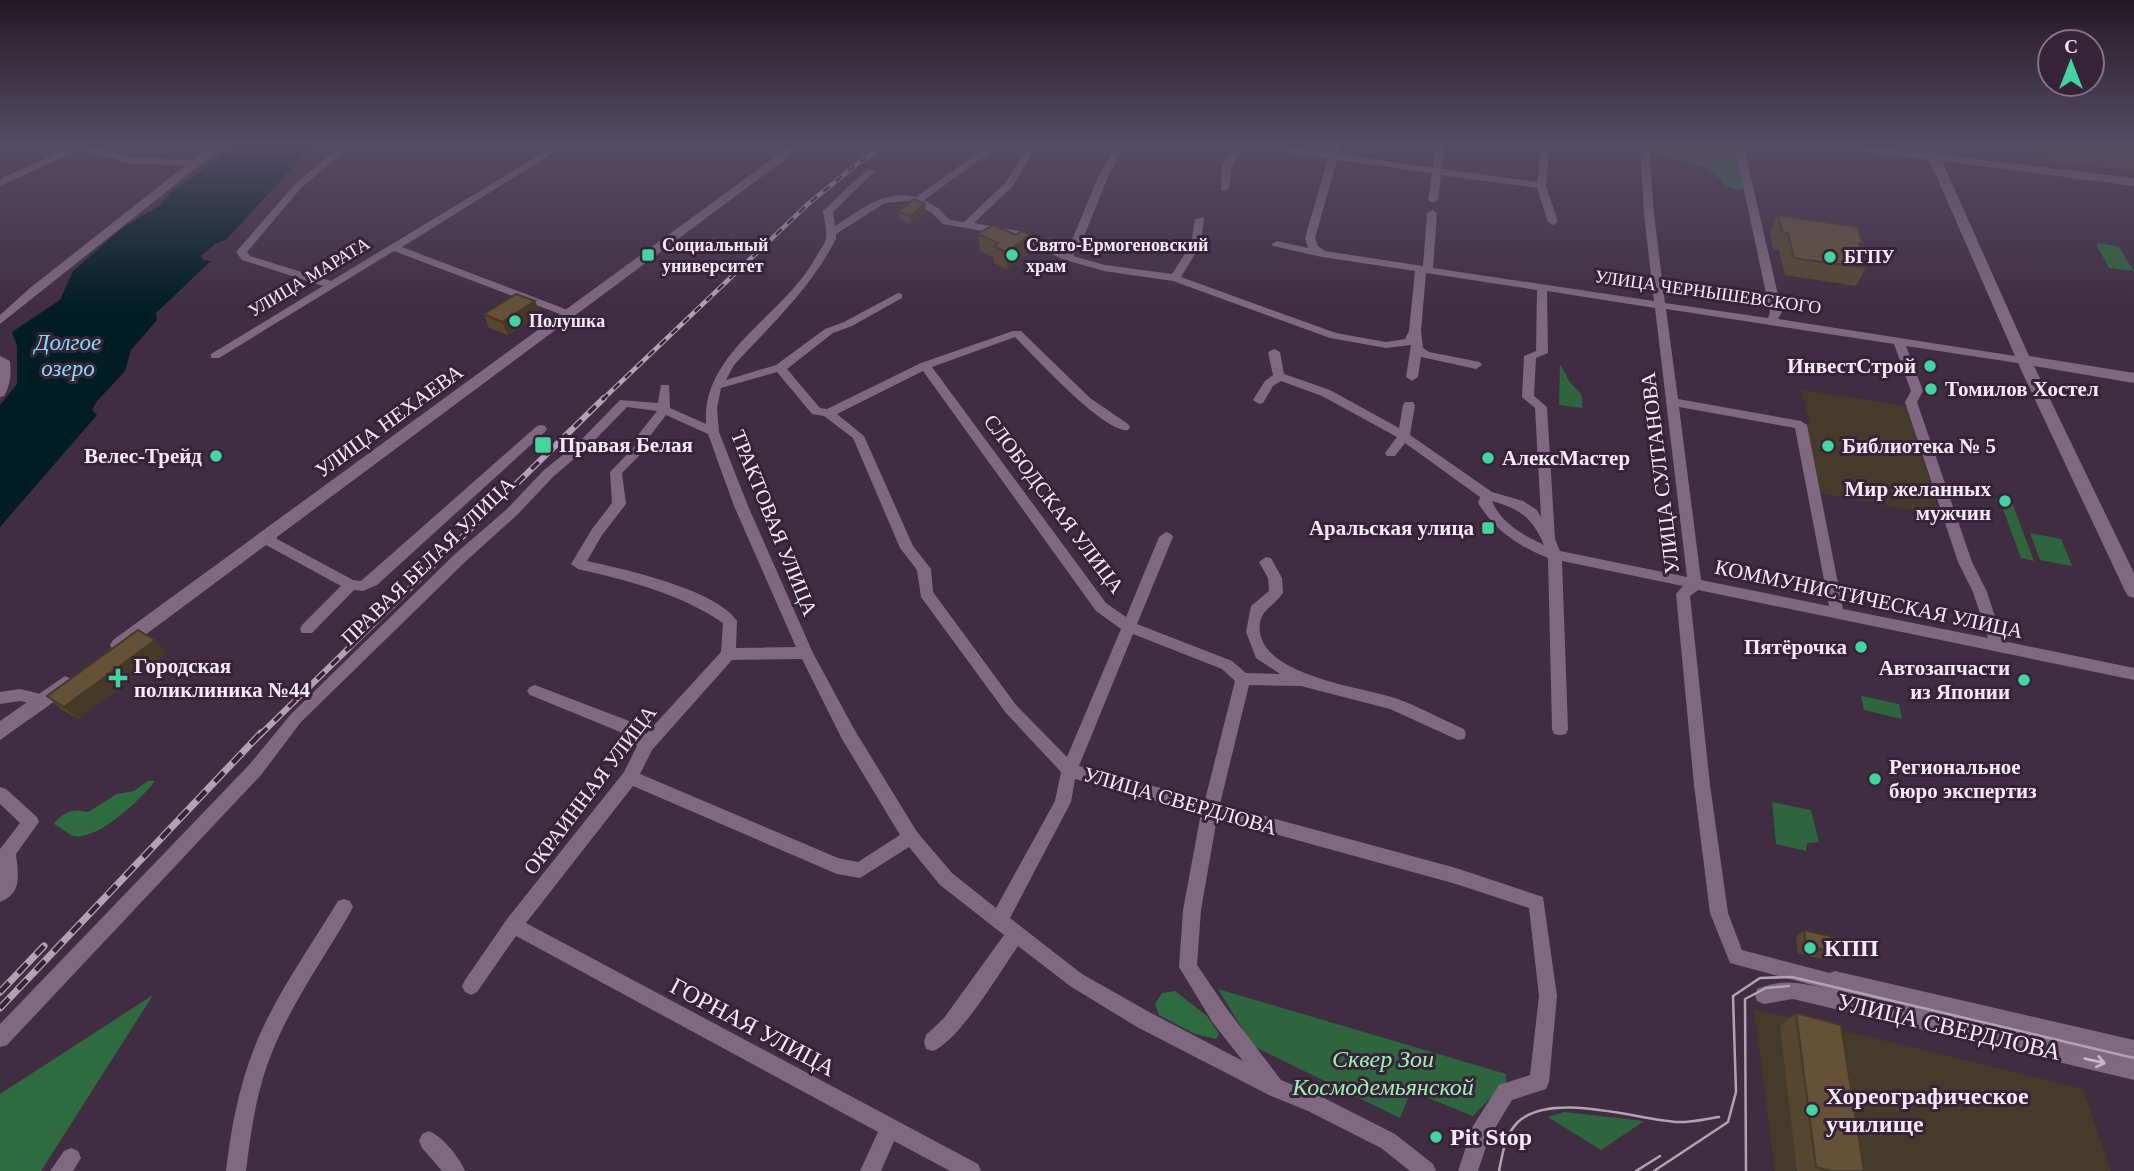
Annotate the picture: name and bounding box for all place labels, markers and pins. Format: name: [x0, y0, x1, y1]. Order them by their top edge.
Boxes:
place label: Социальный университет: [662, 235, 768, 276]
place label: Свято-Ермогеновский храм: [1026, 235, 1208, 276]
marker: Социальный университет: [640, 247, 656, 263]
marker: Свято-Ермогеновский храм: [1004, 247, 1020, 263]
place label: БГПУ: [1844, 247, 1895, 267]
marker: БГПУ: [1822, 249, 1838, 265]
place label: Полушка: [529, 311, 605, 331]
marker: Полушка: [507, 313, 523, 329]
place label: ИнвестСтрой: [1787, 354, 1916, 378]
marker: ИнвестСтрой: [1922, 358, 1938, 374]
place label: Томилов Хостел: [1945, 377, 2099, 401]
marker: Томилов Хостел: [1923, 381, 1939, 397]
place label: Правая Белая: [559, 433, 693, 457]
place label: Библиотека № 5: [1842, 434, 1996, 458]
marker: Правая Белая: [533, 435, 553, 455]
marker: Библиотека № 5: [1820, 438, 1836, 454]
place label: Велес-Трейд: [84, 444, 202, 468]
place label: АлексМастер: [1502, 446, 1630, 470]
marker: Велес-Трейд: [208, 448, 224, 464]
marker: АлексМастер: [1480, 450, 1496, 466]
place label: Мир желанных мужчин: [1845, 477, 1991, 525]
marker: Мир желанных мужчин: [1997, 493, 2013, 509]
place label: Аральская улица: [1309, 516, 1474, 540]
marker: Аральская улица: [1480, 520, 1496, 536]
place label: Пятёрочка: [1744, 635, 1847, 659]
marker: Пятёрочка: [1853, 639, 1869, 655]
place label: Городская поликлиника №44: [134, 654, 311, 702]
place label: Автозапчасти из Японии: [1879, 656, 2010, 704]
marker: Городская поликлиника №44: [108, 668, 128, 688]
marker: Автозапчасти из Японии: [2016, 672, 2032, 688]
place label: Региональное бюро экспертиз: [1889, 755, 2037, 803]
marker: Региональное бюро экспертиз: [1867, 771, 1883, 787]
place label: КПП: [1824, 935, 1879, 961]
marker: КПП: [1802, 940, 1818, 956]
place label: Хореографическое училище: [1826, 1083, 2029, 1137]
marker: Хореографическое училище: [1804, 1102, 1820, 1118]
place label: Pit Stop: [1450, 1124, 1532, 1150]
marker: Pit Stop: [1428, 1129, 1444, 1145]

